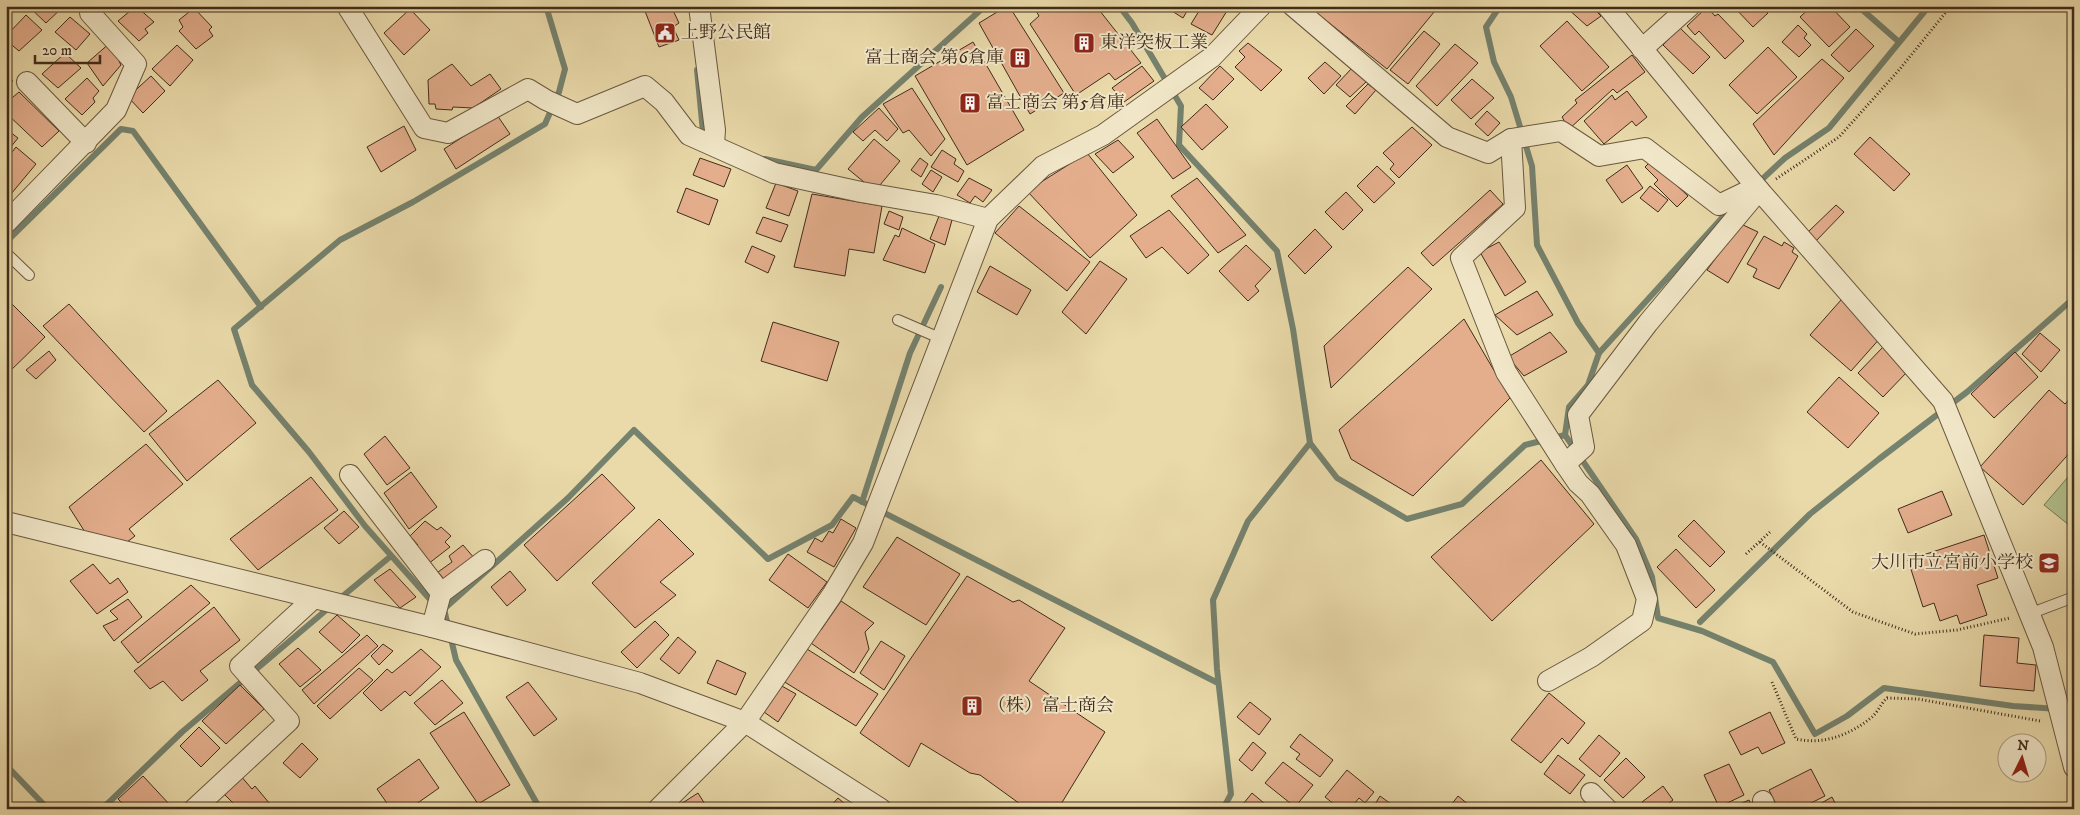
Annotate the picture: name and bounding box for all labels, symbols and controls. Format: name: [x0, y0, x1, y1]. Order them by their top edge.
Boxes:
public building icon: 上野公民館: [653, 21, 677, 45]
place label: 上野公民館: [681, 22, 771, 44]
building icon: 東洋突板工業: [1072, 31, 1096, 55]
scale bar: [35, 32, 100, 64]
place label: 東洋突板工業: [1100, 32, 1208, 54]
text: 20 m: [42, 41, 72, 60]
building icon: 富士商会 第6倉庫: [1008, 46, 1032, 70]
place label: 富士商会 第6倉庫: [865, 47, 1004, 69]
building icon: 富士商会 第5倉庫: [958, 91, 982, 115]
place label: 富士商会 第5倉庫: [986, 92, 1125, 114]
school or university icon: 大川市立宮前小学校: [2037, 551, 2061, 575]
place label: 大川市立宮前小学校: [1871, 552, 2033, 574]
building icon: （株）富士商会: [960, 694, 984, 718]
place label: （株）富士商会: [988, 695, 1114, 717]
north arrow: [1998, 732, 2048, 782]
text: N: [2017, 737, 2030, 756]

